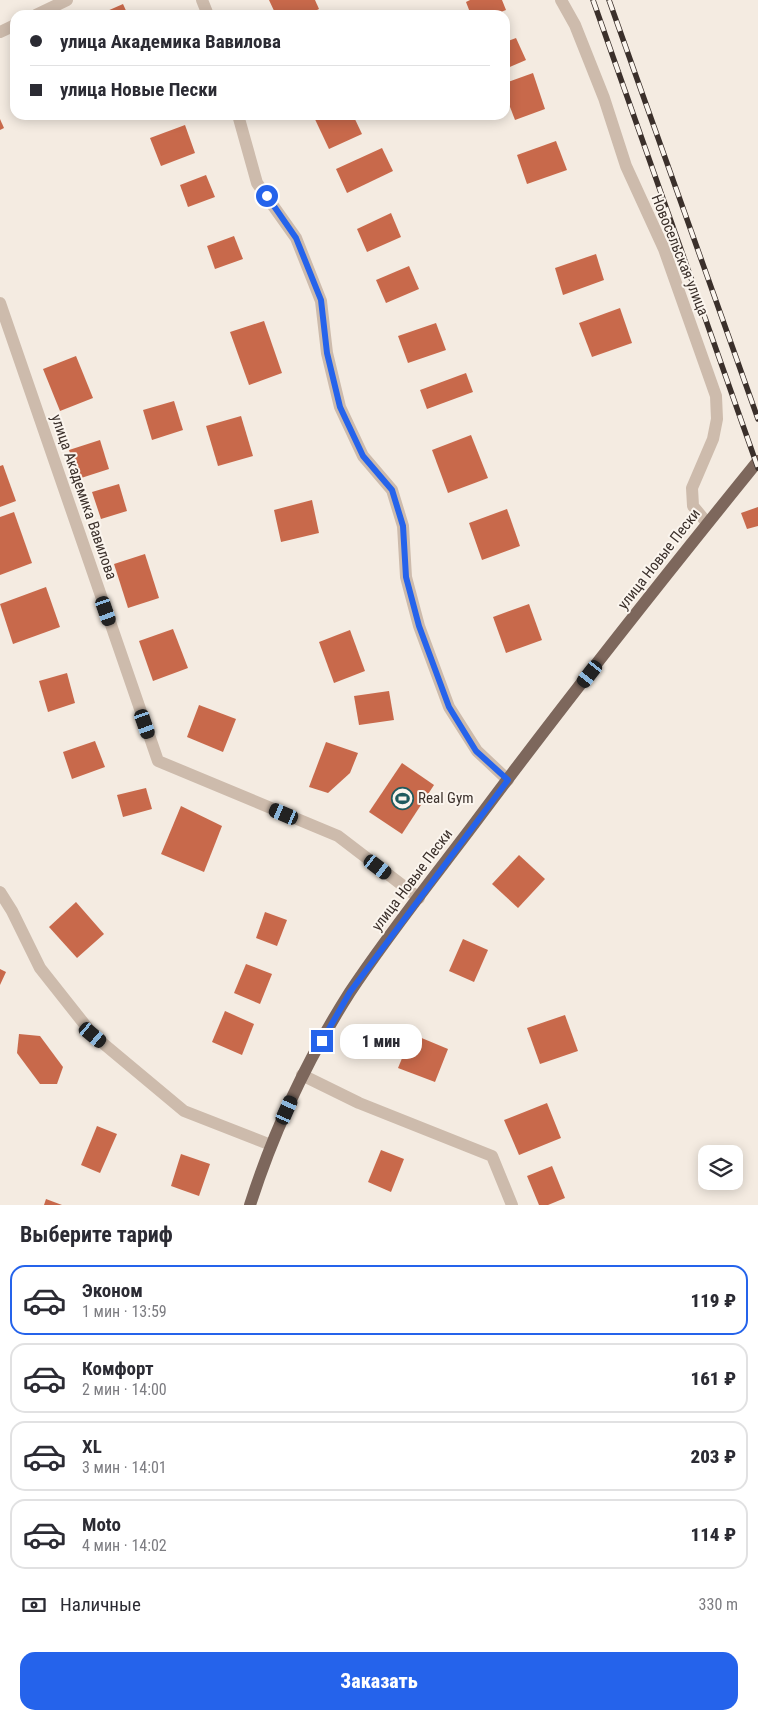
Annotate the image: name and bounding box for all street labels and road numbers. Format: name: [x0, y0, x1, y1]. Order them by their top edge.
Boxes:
street label: Новосельская улица: [647, 192, 713, 318]
street label: улица Академика Вавилова: [47, 412, 121, 582]
street label: улица Новые Пески: [614, 505, 704, 613]
street label: улица Новые Пески: [368, 825, 456, 935]

